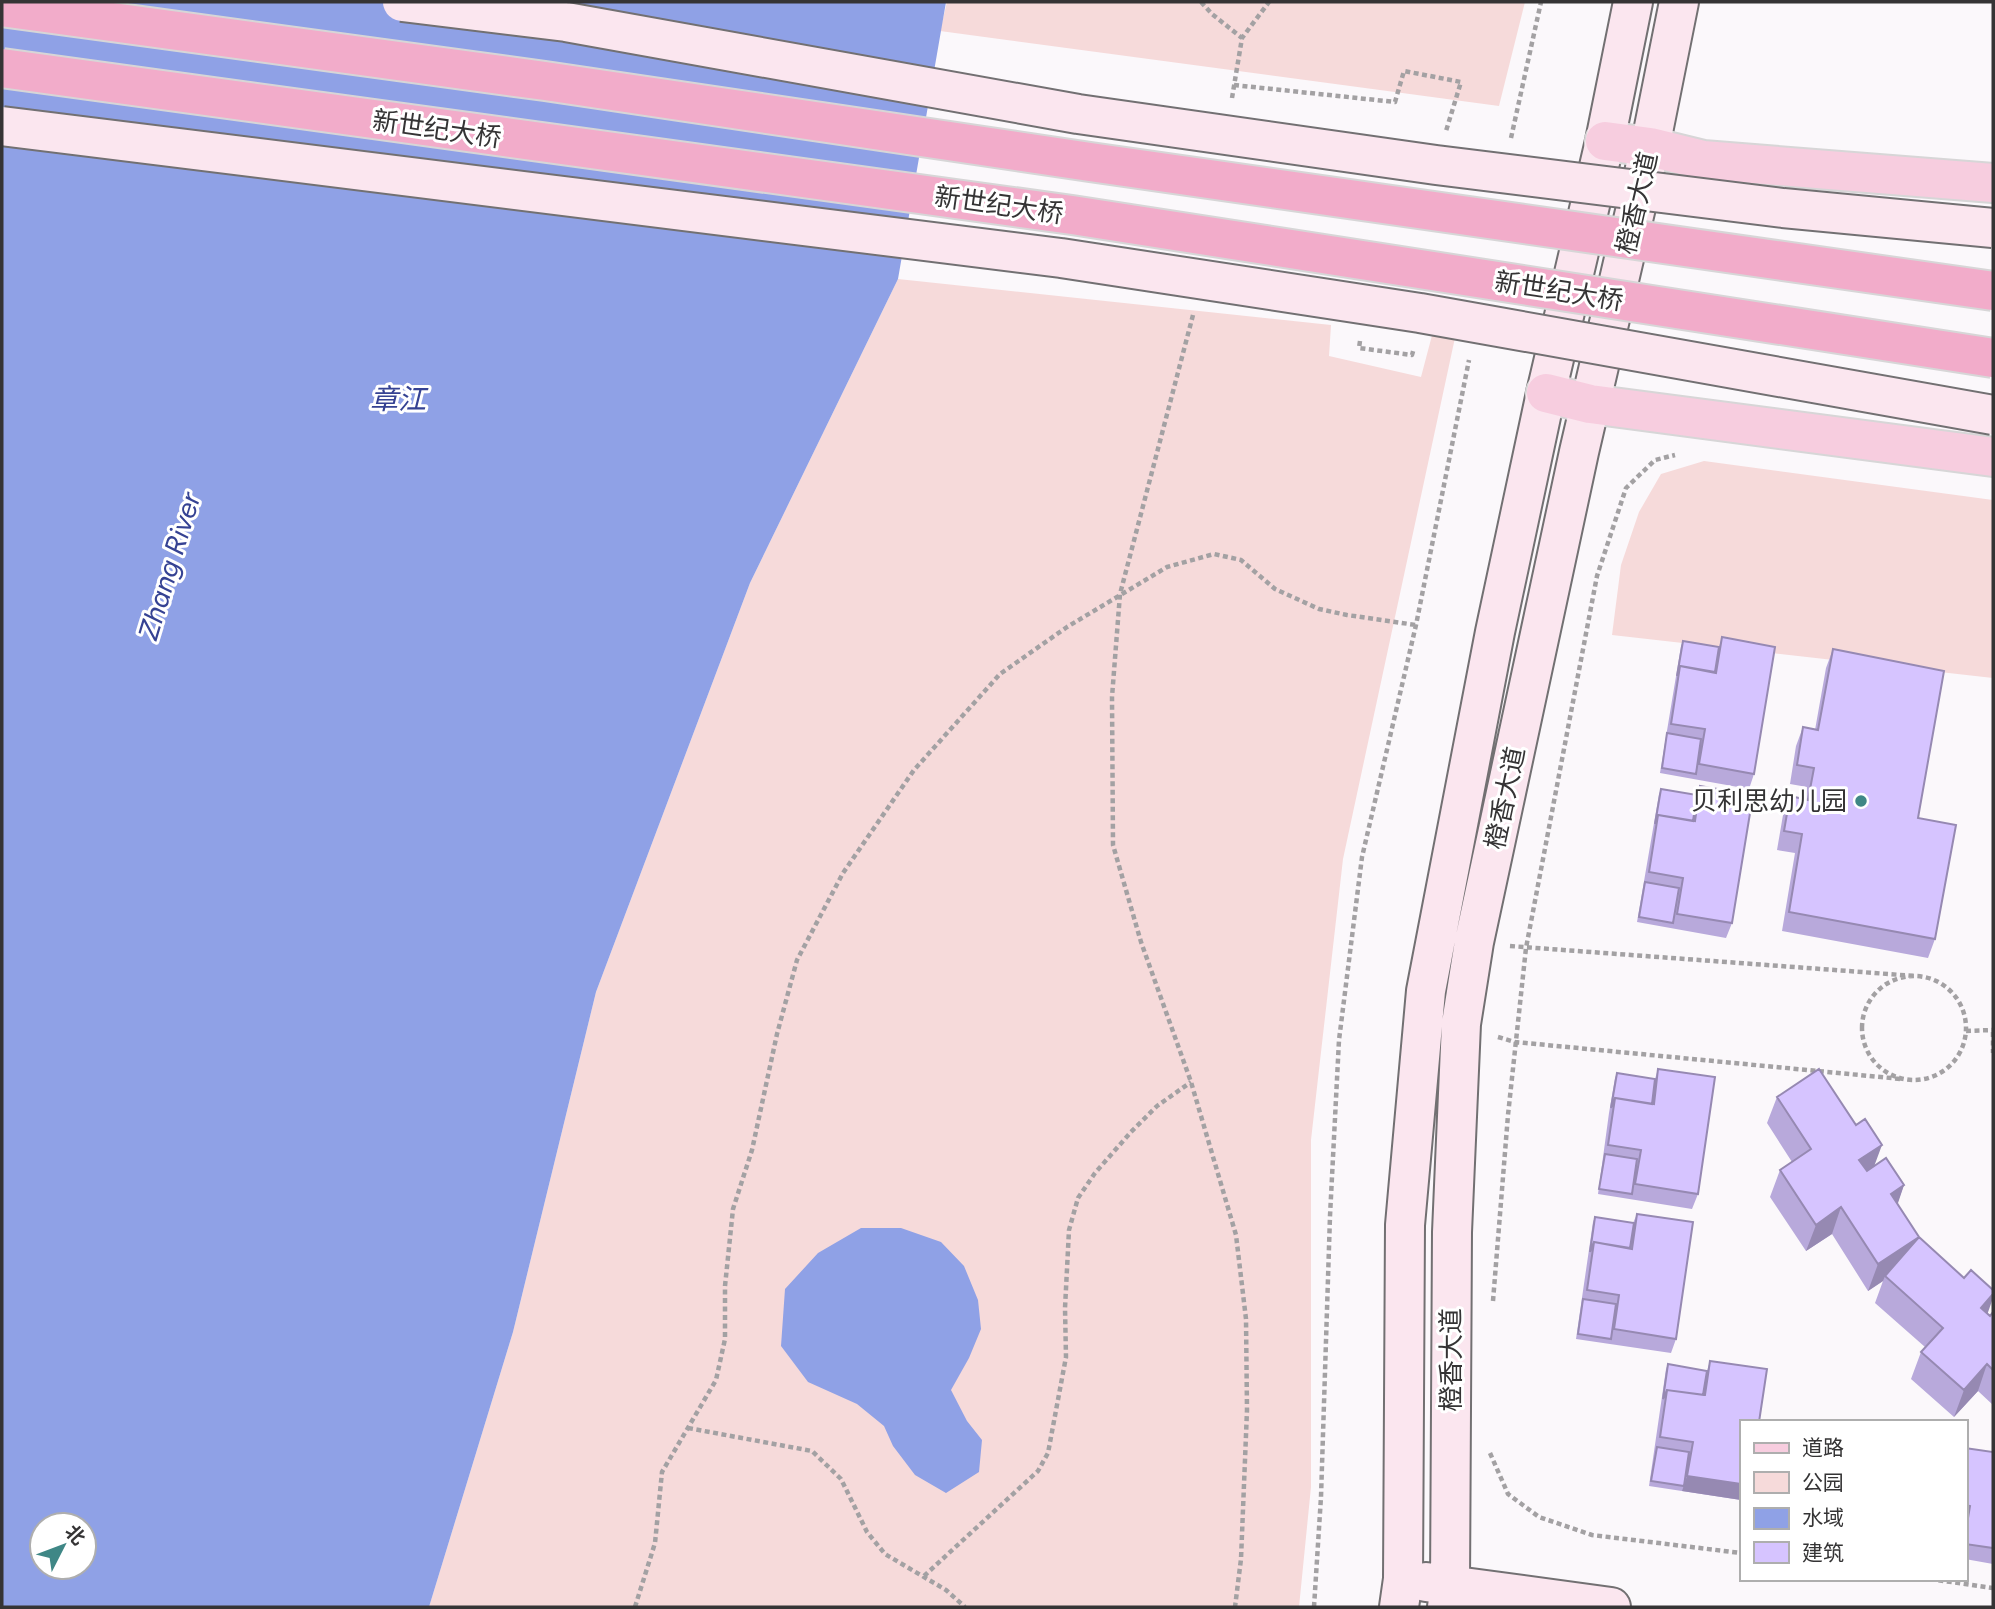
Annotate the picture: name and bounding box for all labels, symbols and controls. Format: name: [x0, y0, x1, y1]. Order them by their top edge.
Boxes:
street label: 新世纪大桥: [370, 104, 504, 154]
street label: 橙香大道: [1610, 149, 1664, 257]
street label: 新世纪大桥: [932, 180, 1066, 230]
street label: 新世纪大桥: [1492, 265, 1626, 317]
water label: 章江: [370, 382, 429, 416]
water label: Zhang River: [131, 487, 208, 644]
street label: 橙香大道: [1479, 744, 1531, 852]
place label: 贝利思幼儿园: [1691, 785, 1847, 817]
marker: 贝利思幼儿园: [1853, 793, 1869, 809]
street label: 橙香大道: [1435, 1308, 1467, 1412]
legend: [1740, 1420, 1967, 1581]
text: 道路: [1802, 1435, 1844, 1460]
text: 公园: [1802, 1470, 1844, 1495]
text: 水域: [1802, 1505, 1844, 1530]
north arrow: [28, 1511, 98, 1581]
text: 北: [60, 1520, 90, 1550]
text: 建筑: [1802, 1540, 1844, 1565]

